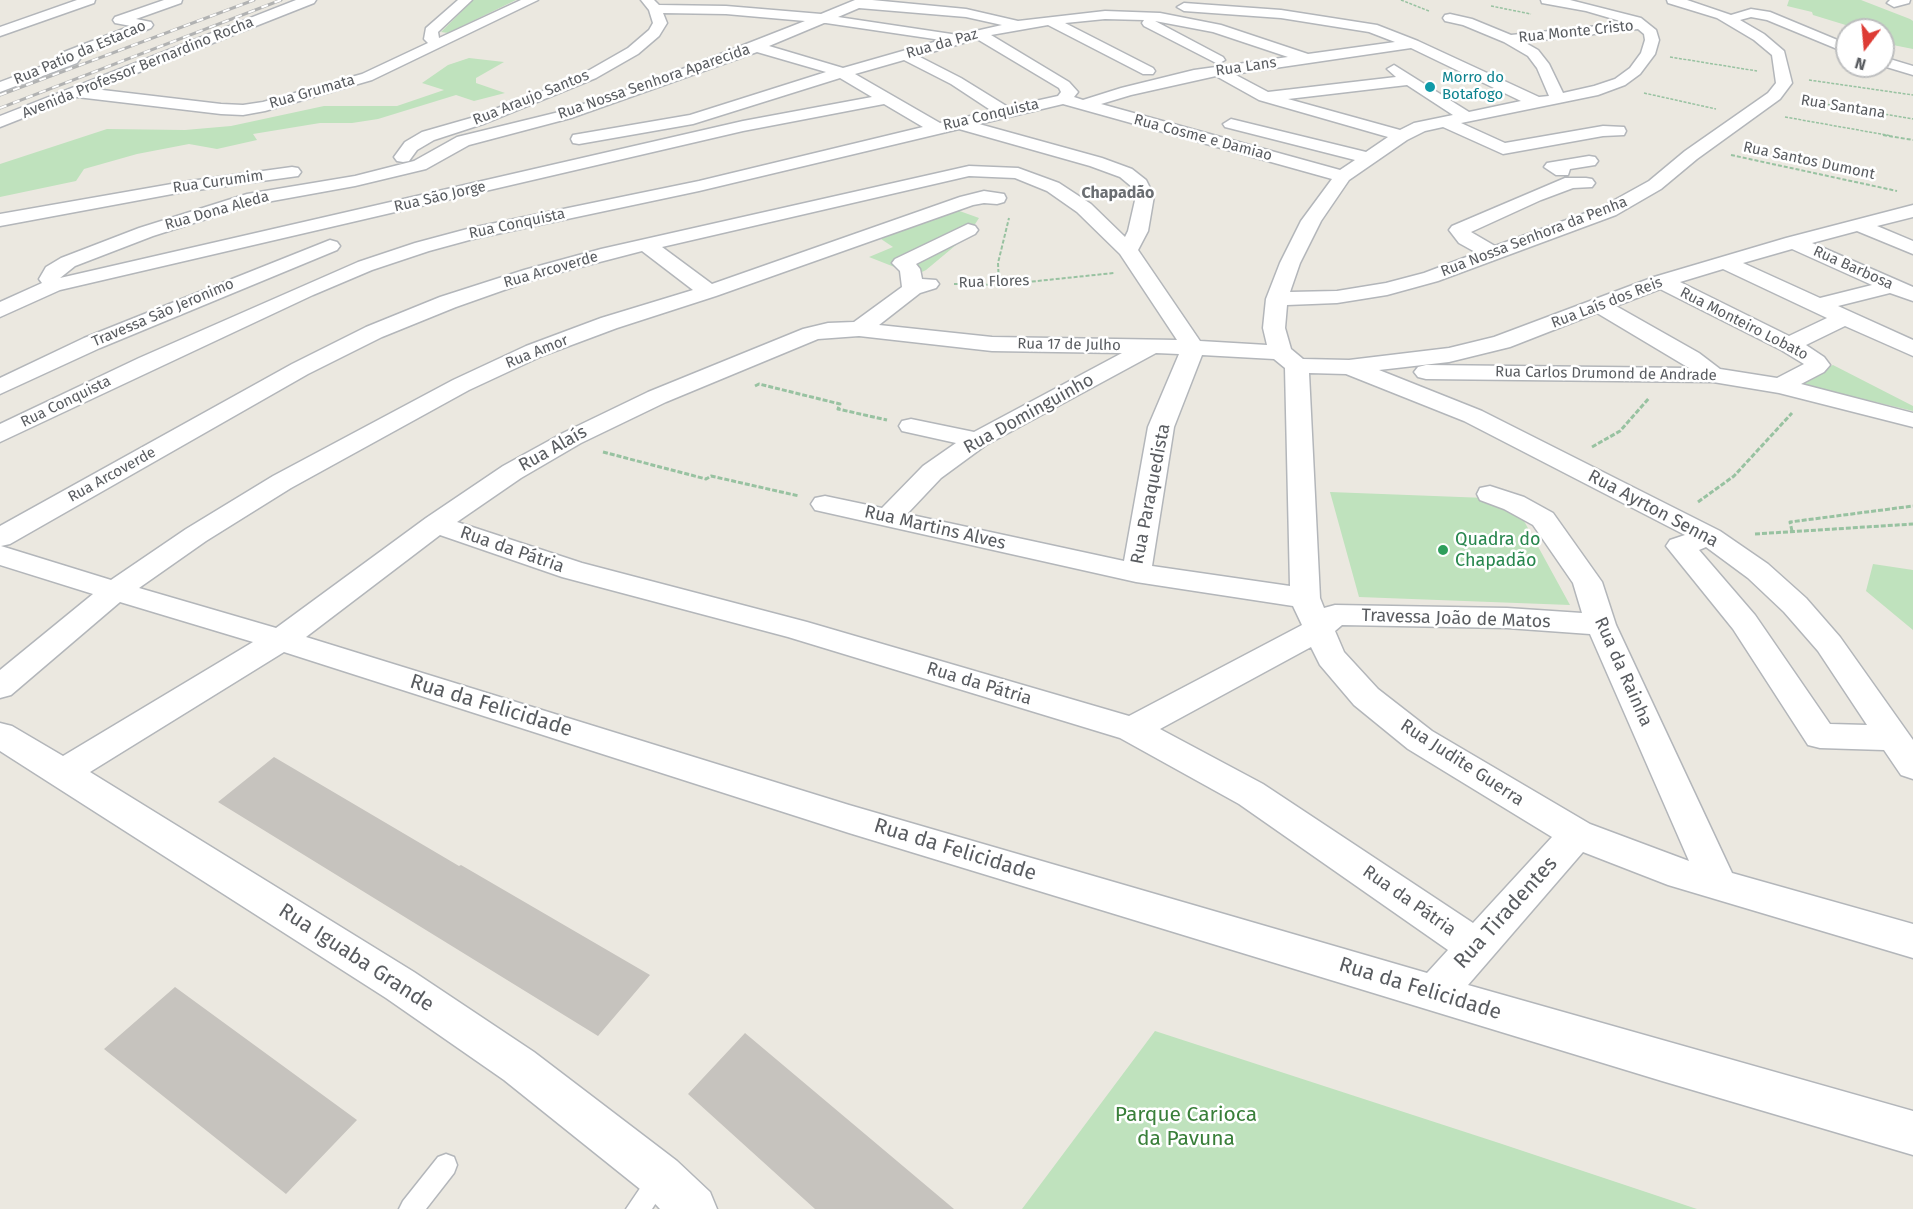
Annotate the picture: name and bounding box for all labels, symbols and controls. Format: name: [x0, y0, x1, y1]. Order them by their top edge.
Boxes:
street label: Avenida Professor Bernardino Rocha: [20, 13, 256, 123]
street label: Rua Patio da Estacao: [11, 17, 149, 89]
street label: Rua Monte Cristo: [1518, 17, 1634, 47]
north arrow: [1835, 18, 1895, 78]
street label: Rua da Paz: [904, 25, 980, 63]
street label: Rua Nossa Senhora Aparecida: [555, 41, 753, 123]
text: N: [1853, 53, 1868, 74]
street label: Rua Lans: [1214, 54, 1278, 80]
street label: Rua Araujo Santos: [470, 66, 592, 130]
place label: Morro do Botafogo: [1442, 69, 1504, 104]
street label: Rua Grumata: [267, 71, 357, 113]
marker: Morro do Botafogo: [1423, 80, 1437, 94]
street label: Rua Santana: [1799, 91, 1887, 123]
street label: Rua Conquista: [941, 95, 1041, 135]
street label: Rua Cosme e Damiao: [1132, 111, 1274, 165]
street label: Rua Santos Dumont: [1741, 138, 1877, 184]
street label: Rua Curumim: [172, 167, 264, 197]
street label: Rua São Jorge: [392, 178, 488, 216]
district label: Chapadão: [1082, 184, 1154, 204]
street label: Rua Dona Aleda: [163, 188, 271, 234]
street label: Rua Nossa Senhora da Penha: [1438, 193, 1630, 281]
street label: Rua Conquista: [467, 205, 567, 243]
street label: Rua Barbosa: [1810, 242, 1896, 294]
street label: Rua Arcoverde: [502, 248, 600, 292]
street label: Rua Flores: [958, 272, 1030, 292]
street label: Rua Laís dos Reis: [1549, 274, 1665, 332]
street label: Travessa Sāo Jeronimo: [89, 275, 237, 351]
street label: Rua Monteiro Lobato: [1677, 284, 1811, 364]
street label: Rua Amor: [503, 331, 571, 373]
street label: Rua 17 de Julho: [1017, 335, 1121, 355]
street label: Rua Carlos Drumond de Andrade: [1495, 363, 1717, 385]
street label: Rua Dominguinho: [960, 369, 1098, 459]
street label: Rua Conquista: [18, 372, 114, 432]
street label: Rua Alaís: [515, 421, 591, 477]
street label: Rua Paraquedista: [1127, 422, 1175, 566]
street label: Rua Arcoverde: [65, 444, 159, 506]
street label: Rua Ayrton Senna: [1584, 466, 1722, 552]
street label: Rua Martins Alves: [862, 501, 1008, 555]
street label: Rua da Pátria: [457, 522, 567, 578]
place label: Quadra do Chapadão: [1455, 529, 1541, 572]
marker: Quadra do Chapadão: [1436, 543, 1450, 557]
street label: Travessa João de Matos: [1361, 605, 1551, 633]
street label: Rua da Rainha: [1589, 614, 1657, 730]
street label: Rua da Pátria: [924, 658, 1034, 710]
street label: Rua da Felicidade: [407, 669, 575, 743]
street label: Rua Judite Guerra: [1396, 715, 1528, 811]
street label: Rua da Felicidade: [871, 813, 1039, 887]
street label: Rua Tiradentes: [1449, 852, 1563, 974]
street label: Rua da Pátria: [1358, 861, 1460, 941]
street label: Rua Iguaba Grande: [274, 898, 438, 1018]
street label: Rua da Felicidade: [1336, 952, 1504, 1026]
park label: Parque Carioca da Pavuna: [1115, 1102, 1257, 1152]

